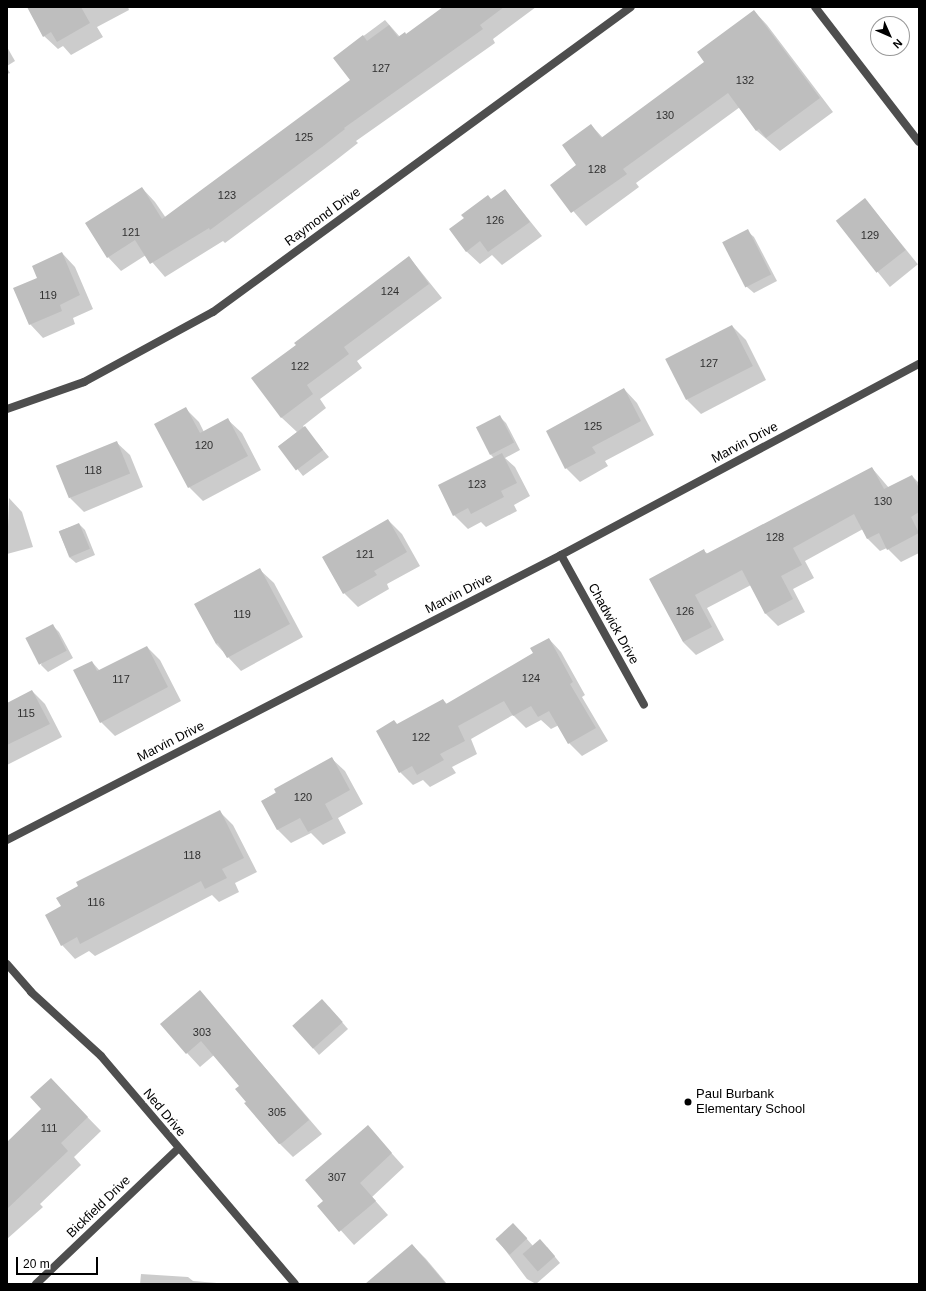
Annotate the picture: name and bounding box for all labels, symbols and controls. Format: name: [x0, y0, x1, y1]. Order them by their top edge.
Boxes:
north arrow: [870, 16, 910, 56]
text: N: [891, 37, 905, 51]
house number: 127: [372, 61, 390, 75]
house number: 132: [736, 73, 754, 87]
house number: 130: [656, 108, 674, 122]
house number: 125: [295, 130, 313, 144]
house number: 128: [588, 162, 606, 176]
street label: Raymond Drive: [282, 184, 364, 250]
house number: 123: [218, 188, 236, 202]
house number: 126: [486, 213, 504, 227]
house number: 121: [122, 225, 140, 239]
house number: 129: [861, 228, 879, 242]
house number: 124: [381, 284, 399, 298]
house number: 119: [39, 288, 57, 302]
house number: 127: [700, 356, 718, 370]
house number: 122: [291, 359, 309, 373]
house number: 125: [584, 419, 602, 433]
street label: Marvin Drive: [709, 419, 781, 467]
house number: 120: [195, 438, 213, 452]
house number: 118: [84, 463, 102, 477]
house number: 123: [468, 477, 486, 491]
house number: 130: [874, 494, 892, 508]
house number: 128: [766, 530, 784, 544]
house number: 121: [356, 547, 374, 561]
street label: Marvin Drive: [423, 570, 495, 618]
street label: Chadwick Drive: [584, 581, 642, 667]
house number: 126: [676, 604, 694, 618]
house number: 119: [233, 607, 251, 621]
house number: 124: [522, 671, 540, 685]
house number: 117: [112, 672, 130, 686]
house number: 115: [17, 706, 35, 720]
street label: Marvin Drive: [135, 718, 207, 766]
house number: 122: [412, 730, 430, 744]
house number: 120: [294, 790, 312, 804]
house number: 118: [183, 848, 201, 862]
house number: 116: [87, 895, 105, 909]
house number: 303: [193, 1025, 211, 1039]
street label: Ned Drive: [139, 1086, 189, 1140]
place label: Paul Burbank Elementary School: [696, 1087, 805, 1118]
marker: Paul Burbank Elementary School: [683, 1097, 693, 1107]
house number: 305: [268, 1105, 286, 1119]
house number: 111: [41, 1121, 57, 1135]
house number: 307: [328, 1170, 346, 1184]
street label: Bickfield Drive: [64, 1173, 134, 1241]
scale bar: [18, 1249, 100, 1275]
text: 20 m: [23, 1257, 50, 1271]

